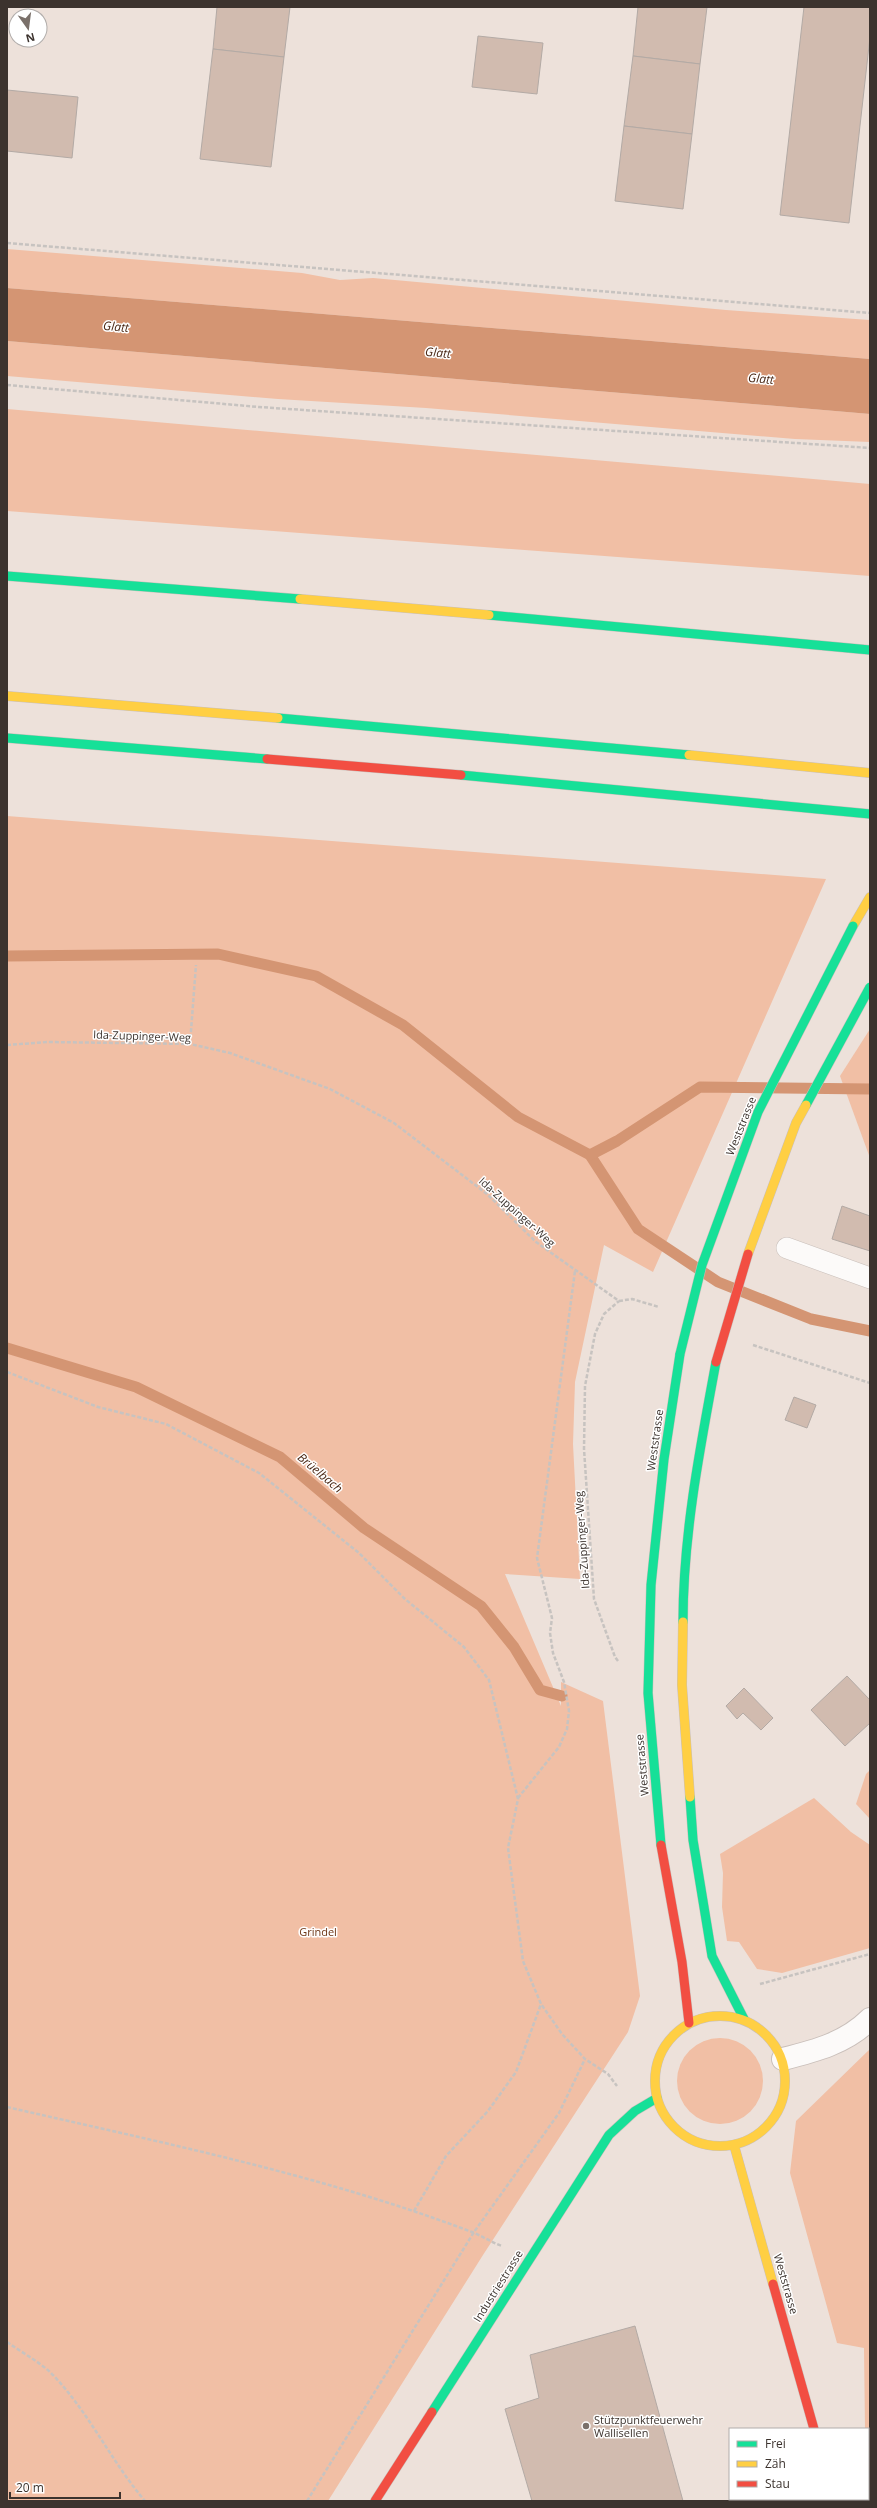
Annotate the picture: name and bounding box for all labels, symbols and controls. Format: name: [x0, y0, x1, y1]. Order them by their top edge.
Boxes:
north arrow: [8, 8, 48, 48]
text: N: [24, 30, 37, 47]
water label: Glatt: [102, 317, 131, 336]
water label: Glatt: [424, 343, 453, 362]
water label: Glatt: [747, 369, 776, 388]
street label: Ida-Zuppinger-Weg: [93, 1026, 191, 1045]
street label: Weststrasse: [722, 1094, 759, 1157]
street label: Ida-Zuppinger-Weg: [476, 1173, 559, 1250]
street label: Weststrasse: [643, 1408, 666, 1472]
water label: Brüelbach: [294, 1449, 347, 1497]
street label: Ida-Zuppinger-Weg: [571, 1491, 592, 1589]
street label: Weststrasse: [631, 1734, 652, 1797]
park label: Grindel: [299, 1924, 337, 1939]
street label: Industriestrasse: [469, 2247, 526, 2325]
street label: Weststrasse: [771, 2252, 802, 2316]
place label: Stützpunktfeuerwehr Wallisellen: [594, 2412, 703, 2440]
marker: Stützpunktfeuerwehr Wallisellen: [581, 2421, 591, 2431]
legend: [729, 2428, 869, 2500]
text: Frei: [765, 2435, 786, 2452]
text: Zäh: [765, 2455, 786, 2472]
scale bar: [10, 2474, 120, 2500]
text: Stau: [765, 2475, 790, 2492]
text: 20 m: [16, 2479, 44, 2496]

